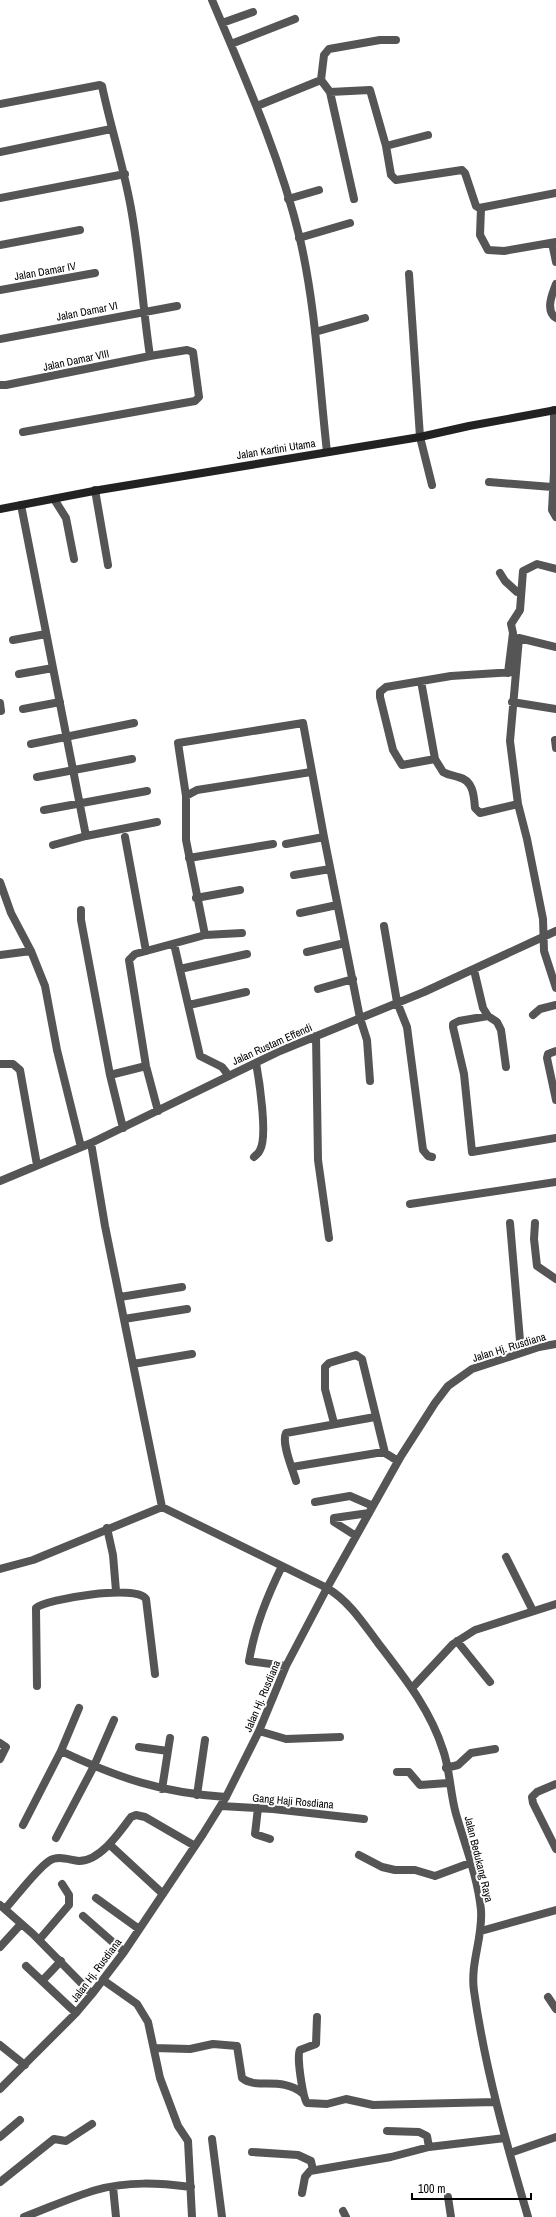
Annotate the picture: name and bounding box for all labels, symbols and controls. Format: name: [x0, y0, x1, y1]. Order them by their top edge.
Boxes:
street label: Jalan Damar IV: [13, 259, 77, 283]
street label: Jalan Damar VI: [55, 298, 119, 324]
street label: Jalan Damar VIII: [42, 346, 110, 374]
street label: Jalan Kartini Utama: [236, 436, 316, 462]
street label: Jalan Rustam Effendi: [230, 1020, 314, 1068]
street label: Jalan Hj. Rusdiana: [471, 1329, 547, 1365]
street label: Jalan Hj. Rusdiana: [241, 1658, 283, 1734]
street label: Gang Haji Rosdiana: [252, 1790, 334, 1812]
street label: Jalan Bedukang Raya: [462, 1814, 496, 1904]
street label: Jalan Hj. Rusdiana: [67, 1935, 125, 2005]
scale bar: [412, 2175, 531, 2201]
text: 100 m: [418, 2181, 445, 2197]

